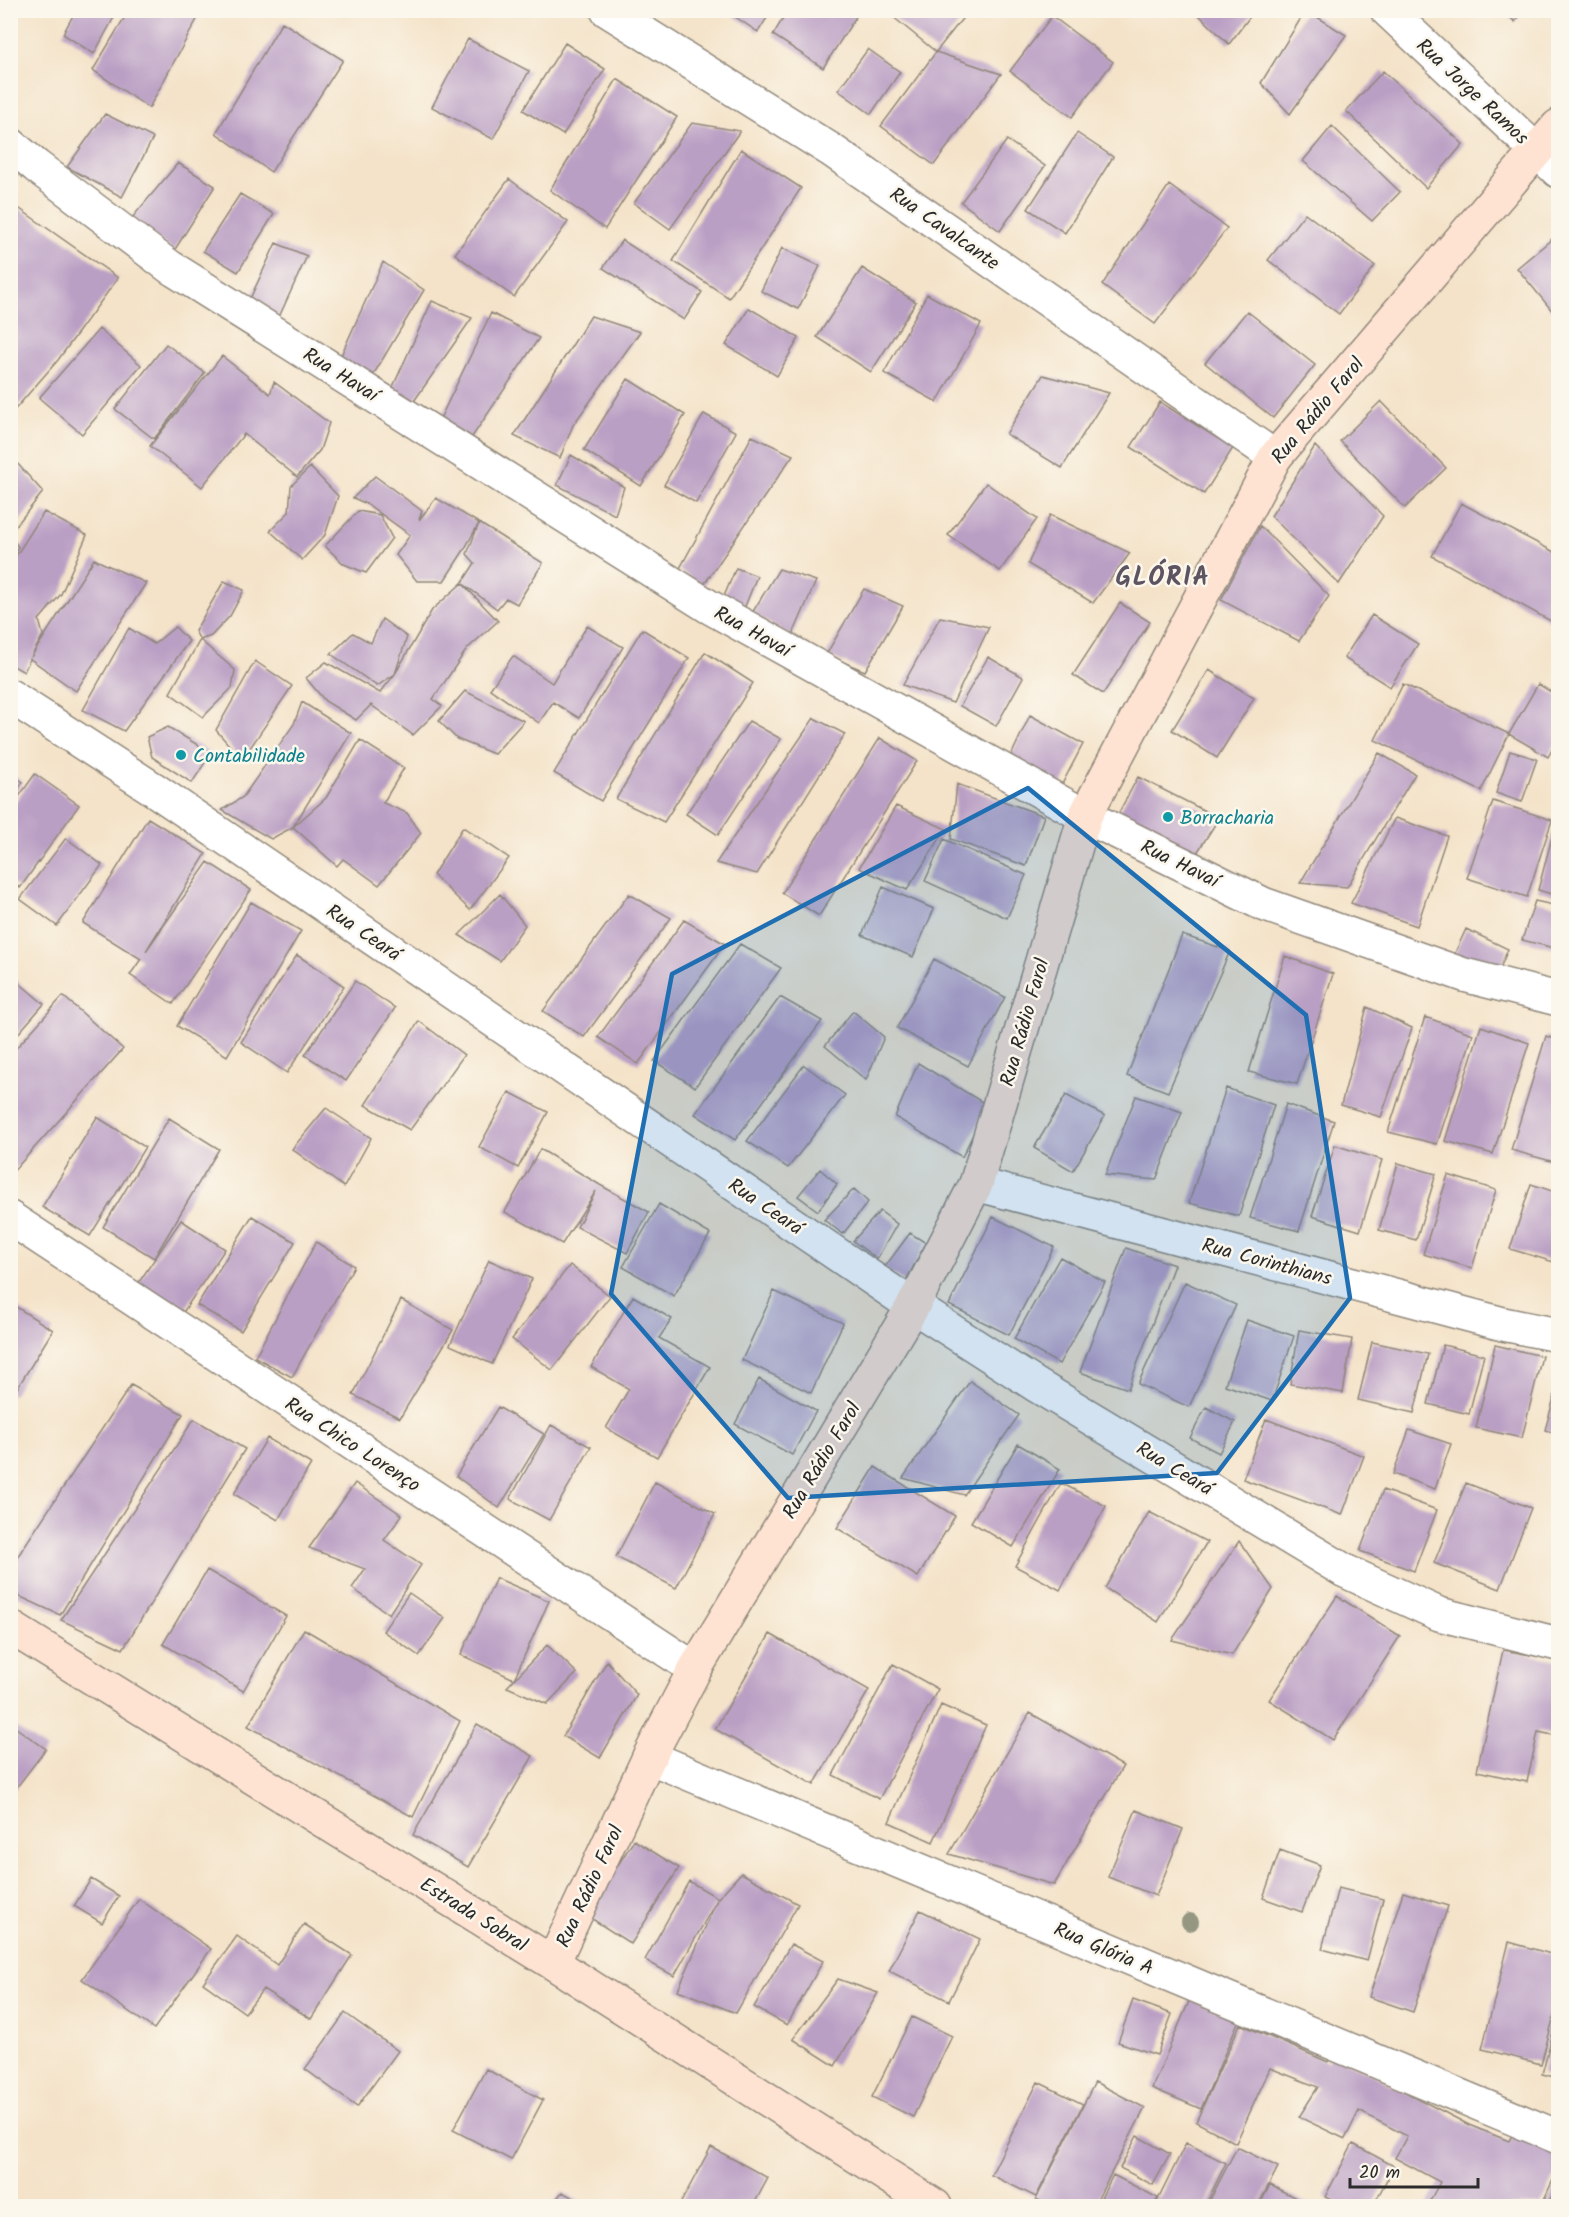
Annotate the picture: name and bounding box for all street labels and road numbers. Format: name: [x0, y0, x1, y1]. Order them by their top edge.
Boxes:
street label: Rua Jorge Ramos: [1408, 31, 1536, 154]
street label: Rua Cavalcante: [882, 180, 1006, 280]
street label: Rua Havaí: [296, 340, 387, 413]
street label: Rua Rádio Farol: [1264, 350, 1373, 472]
street label: Rua Havaí: [708, 598, 799, 669]
street label: Rua Havaí: [1134, 832, 1227, 899]
street label: Rua Ceará: [319, 897, 408, 972]
street label: Rua Rádio Farol: [992, 955, 1060, 1090]
street label: Rua Ceará: [721, 1171, 810, 1246]
street label: Rua Corinthians: [1198, 1230, 1336, 1296]
street label: Rua Chico Lorenço: [278, 1390, 426, 1502]
street label: Rua Rádio Farol: [775, 1396, 870, 1526]
street label: Rua Ceará: [1129, 1434, 1220, 1506]
street label: Rua Rádio Farol: [548, 1820, 633, 1953]
street label: Estrada Sobral: [413, 1870, 533, 1962]
street label: Rua Glória A: [1048, 1914, 1158, 1985]

